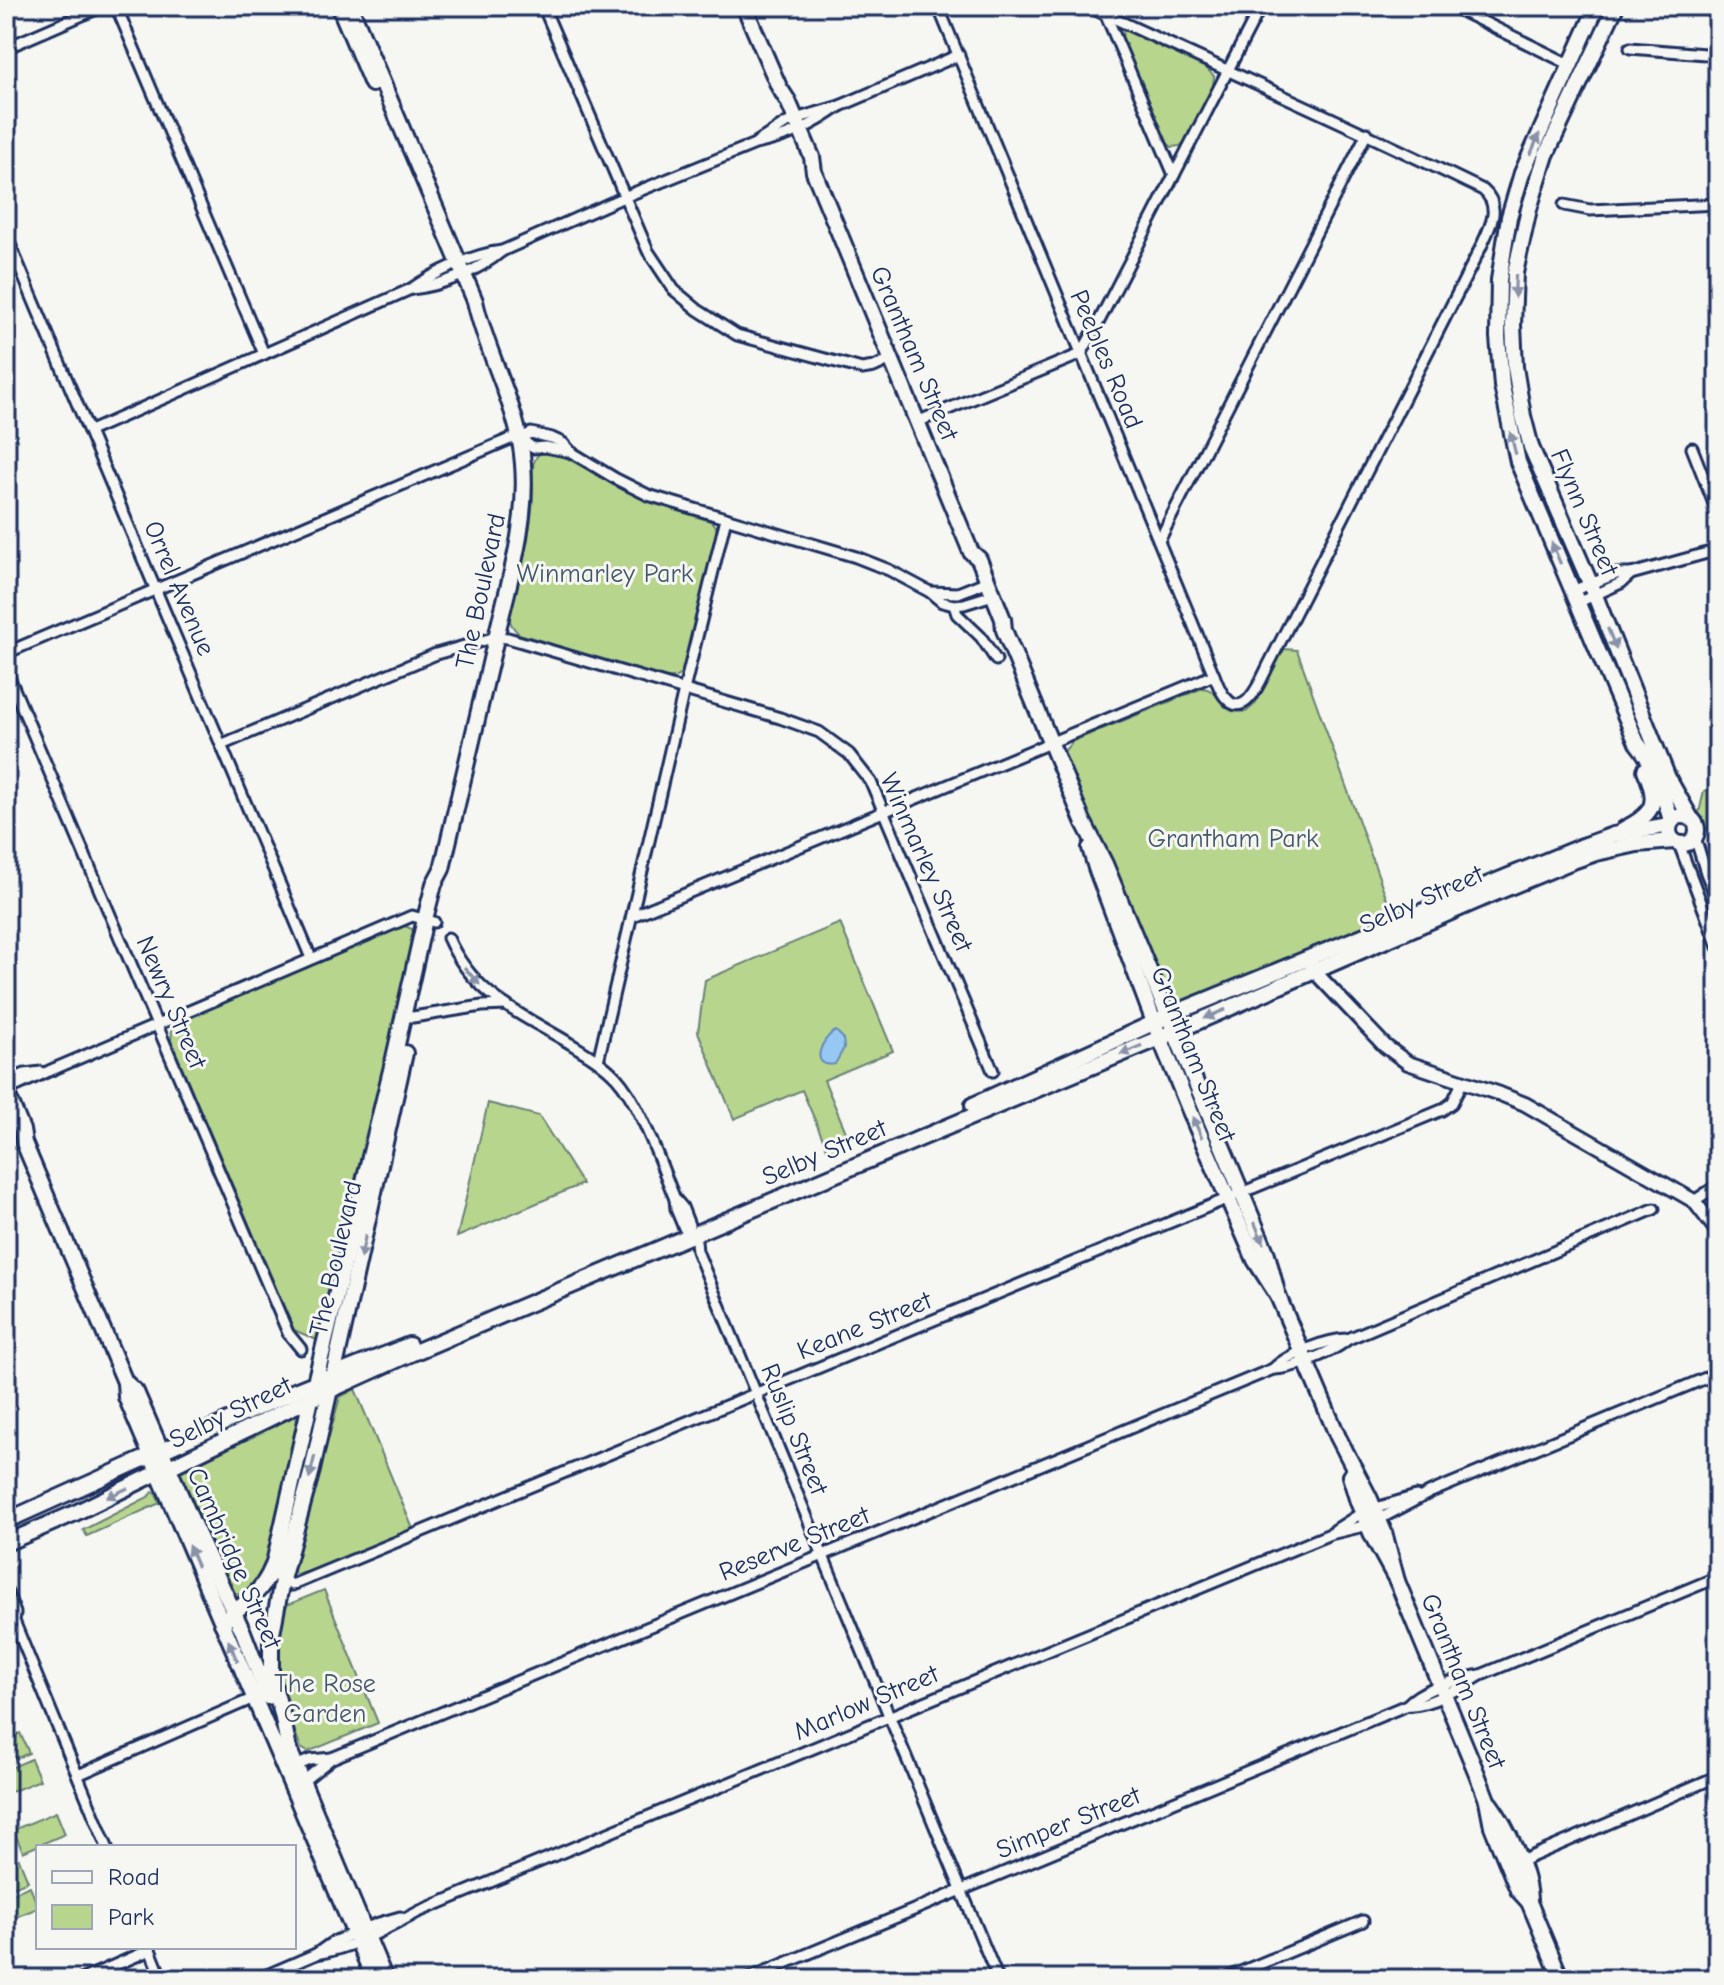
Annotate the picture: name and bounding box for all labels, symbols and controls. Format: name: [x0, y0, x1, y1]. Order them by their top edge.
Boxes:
one-way arrow: [1528, 132, 1541, 155]
street label: Grantham Street: [864, 262, 965, 446]
one-way arrow: [1508, 273, 1521, 299]
street label: Peebles Road: [1063, 286, 1149, 433]
one-way arrow: [1507, 430, 1519, 455]
street label: Flynn Street: [1544, 444, 1625, 582]
street label: The Boulevard: [450, 511, 512, 672]
street label: Orrel Avenue: [137, 517, 221, 660]
one-way arrow: [1549, 542, 1562, 565]
park label: Winmarley Park: [517, 559, 694, 589]
one-way arrow: [1606, 627, 1619, 651]
street label: Winmarley Street: [873, 769, 980, 958]
park label: Grantham Park: [1147, 824, 1319, 854]
street label: Selby Street: [1355, 859, 1489, 941]
street label: Newry Street: [130, 931, 213, 1075]
street label: Grantham Street: [1144, 962, 1242, 1148]
one-way arrow: [463, 965, 480, 985]
one-way arrow: [1203, 1008, 1227, 1021]
one-way arrow: [1119, 1044, 1143, 1057]
street label: Selby Street: [758, 1113, 893, 1193]
one-way arrow: [1190, 1115, 1203, 1139]
street label: The Boulevard: [304, 1178, 368, 1339]
one-way arrow: [1252, 1221, 1265, 1245]
one-way arrow: [356, 1234, 369, 1259]
street label: Keane Street: [793, 1285, 937, 1366]
street label: Ruslip Street: [754, 1359, 835, 1501]
street label: Selby Street: [164, 1370, 298, 1455]
one-way arrow: [306, 1455, 318, 1480]
street label: Cambridge Street: [181, 1463, 288, 1655]
one-way arrow: [105, 1486, 128, 1500]
street label: Reserve Street: [715, 1500, 875, 1588]
one-way arrow: [186, 1544, 199, 1568]
street label: Grantham Street: [1414, 1589, 1512, 1775]
one-way arrow: [227, 1639, 240, 1662]
street label: Marlow Street: [790, 1658, 945, 1747]
park label: The Rose Garden: [274, 1669, 376, 1729]
street label: Simper Street: [992, 1780, 1146, 1865]
legend: [36, 1845, 296, 1949]
text: Road: [108, 1863, 160, 1891]
text: Park: [108, 1903, 154, 1931]

